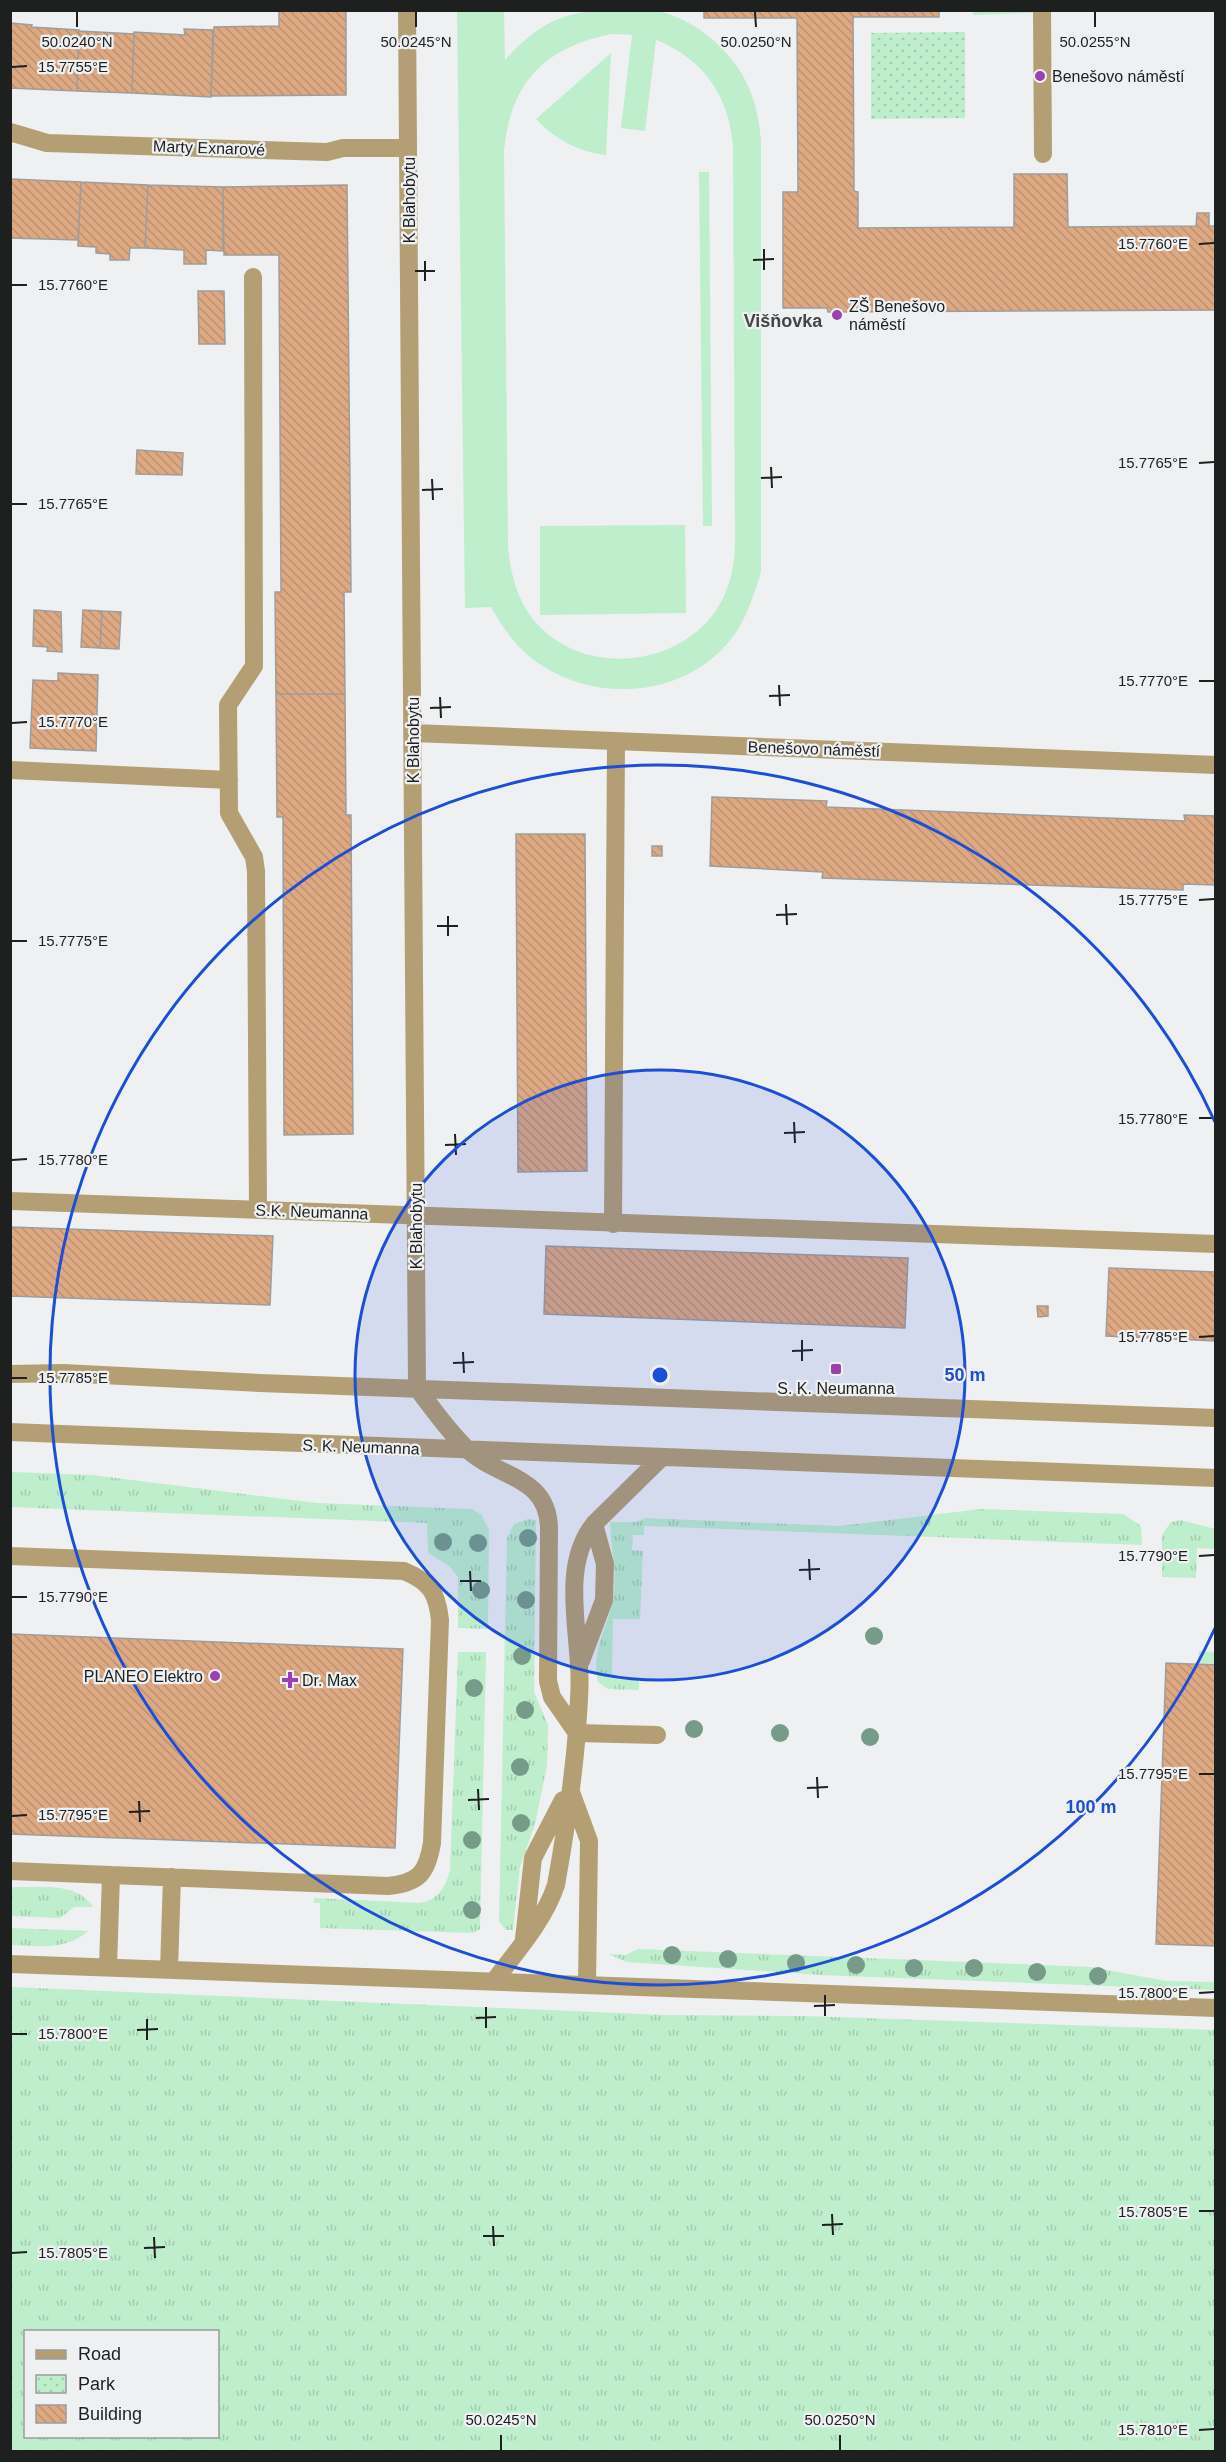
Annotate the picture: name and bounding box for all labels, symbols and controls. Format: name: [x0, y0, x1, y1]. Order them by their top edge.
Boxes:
text: 50.0240°N: [41, 33, 113, 50]
text: 50.0245°N: [380, 33, 452, 50]
text: 50.0250°N: [720, 33, 792, 50]
text: 50.0255°N: [1059, 33, 1131, 50]
text: 15.7755°E: [38, 58, 108, 75]
place label: Benešovo náměstí: [1052, 68, 1185, 85]
marker: Benešovo náměstí: [1033, 69, 1047, 83]
street label: Marty Exnarové: [153, 138, 265, 158]
street label: K Blahobytu: [401, 157, 418, 243]
text: 15.7760°E: [1118, 235, 1188, 252]
text: 15.7760°E: [38, 276, 108, 293]
place label: ZŠ Benešovo náměstí: [849, 297, 945, 333]
marker: ZŠ Benešovo náměstí: [830, 308, 844, 322]
district label: Višňovka: [744, 311, 823, 331]
text: 15.7765°E: [1118, 454, 1188, 471]
text: 15.7765°E: [38, 495, 108, 512]
text: 15.7770°E: [1118, 672, 1188, 689]
street label: K Blahobytu: [405, 697, 422, 783]
text: 15.7770°E: [38, 713, 108, 730]
street label: Benešovo náměstí: [747, 738, 881, 760]
text: 15.7775°E: [1118, 891, 1188, 908]
text: 15.7775°E: [38, 932, 108, 949]
text: 15.7780°E: [1118, 1110, 1188, 1127]
text: 15.7780°E: [38, 1151, 108, 1168]
street label: K Blahobytu: [408, 1183, 425, 1269]
street label: S.K. Neumanna: [255, 1202, 369, 1222]
text: 15.7785°E: [1118, 1328, 1188, 1345]
marker: S. K. Neumanna: [829, 1362, 843, 1376]
centre of rings: [650, 1365, 670, 1385]
text: 50 m: [944, 1365, 986, 1385]
text: 15.7785°E: [38, 1369, 108, 1386]
place label: S. K. Neumanna: [777, 1380, 895, 1397]
street label: S. K. Neumanna: [302, 1436, 420, 1458]
text: 15.7790°E: [1118, 1547, 1188, 1564]
text: 15.7790°E: [38, 1588, 108, 1605]
place label: PLANEO Elektro: [84, 1668, 203, 1685]
marker: PLANEO Elektro: [208, 1669, 222, 1683]
place label: Dr. Max: [302, 1672, 357, 1689]
marker: Dr. Max: [283, 1673, 297, 1687]
text: 15.7795°E: [1118, 1765, 1188, 1782]
text: 100 m: [1065, 1797, 1117, 1817]
text: 15.7795°E: [38, 1806, 108, 1823]
text: 15.7800°E: [1118, 1984, 1188, 2001]
text: 15.7800°E: [38, 2025, 108, 2042]
text: 15.7805°E: [1118, 2203, 1188, 2220]
text: 15.7805°E: [38, 2244, 108, 2261]
legend: [24, 2330, 219, 2438]
text: Road: [78, 2344, 121, 2364]
text: Park: [78, 2374, 116, 2394]
text: Building: [78, 2404, 142, 2424]
text: 50.0245°N: [465, 2411, 537, 2428]
text: 50.0250°N: [804, 2411, 876, 2428]
text: 15.7810°E: [1118, 2421, 1188, 2438]

